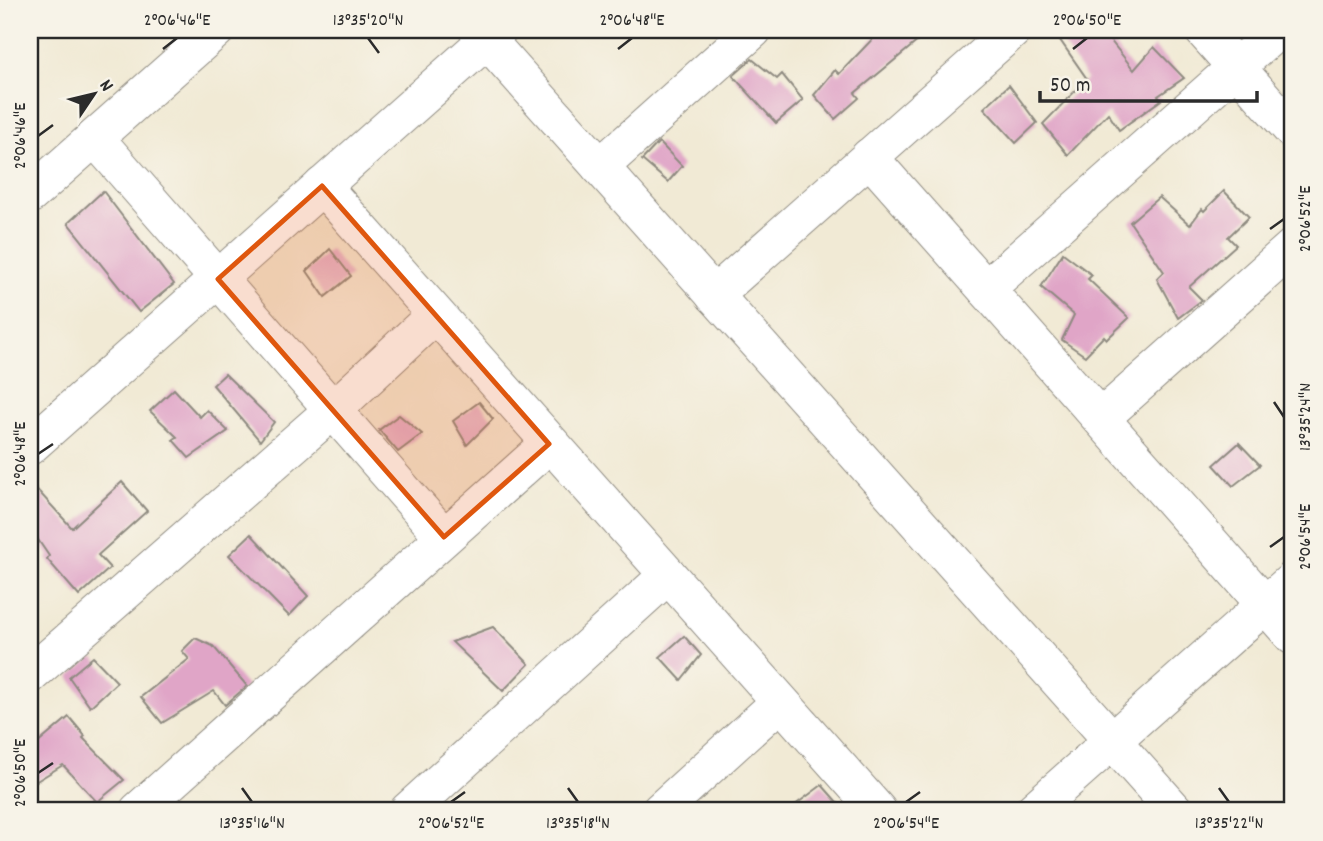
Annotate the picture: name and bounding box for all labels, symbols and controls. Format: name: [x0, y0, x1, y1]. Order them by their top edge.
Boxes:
text: 2°06'46"E: [144, 9, 210, 34]
text: 13°35'20"N: [333, 9, 403, 34]
text: 2°06'48"E: [599, 9, 665, 34]
text: 2°06'50"E: [1053, 9, 1121, 34]
north arrow: [60, 60, 130, 130]
scale bar: [1040, 60, 1256, 104]
text: 50 m: [1050, 72, 1090, 102]
text: N: [91, 75, 119, 98]
text: 2°06'46"E: [9, 103, 34, 169]
text: 2°06'52"E: [1294, 186, 1319, 252]
text: 13°35'24"N: [1294, 383, 1319, 451]
text: 2°06'48"E: [9, 421, 34, 487]
text: 2°06'54"E: [1294, 504, 1319, 570]
text: 2°06'50"E: [9, 739, 34, 807]
text: 13°35'16"N: [219, 812, 285, 837]
text: 2°06'52"E: [418, 812, 484, 837]
text: 13°35'18"N: [546, 812, 610, 837]
text: 2°06'54"E: [873, 812, 939, 837]
text: 13°35'22"N: [1195, 812, 1263, 837]

